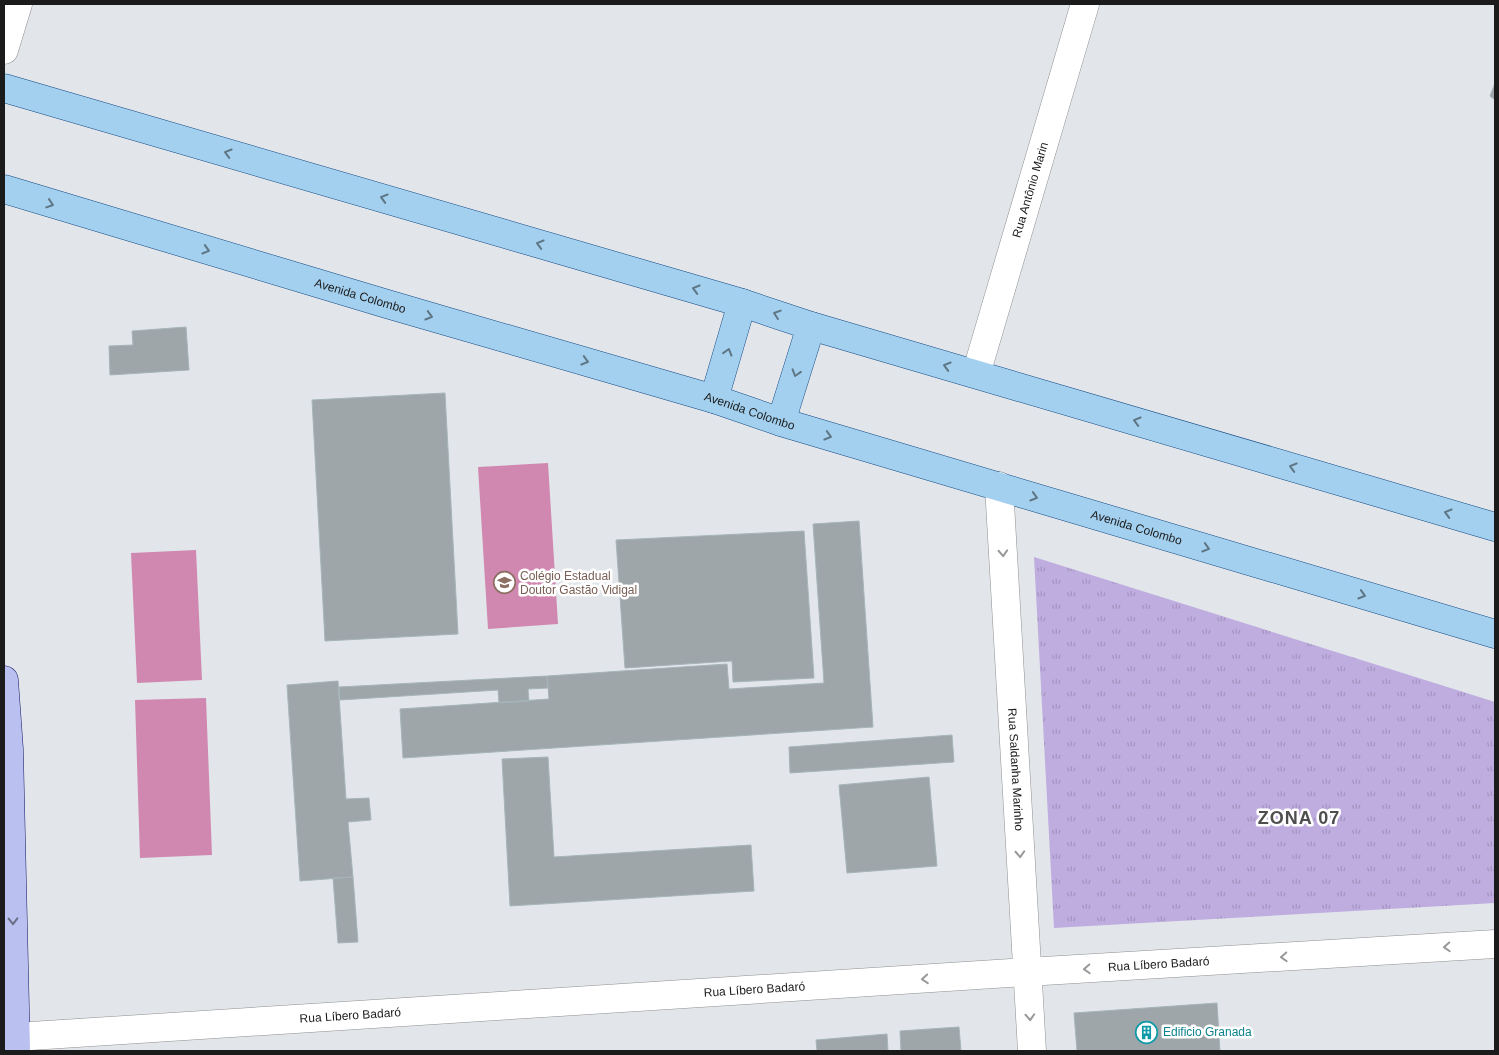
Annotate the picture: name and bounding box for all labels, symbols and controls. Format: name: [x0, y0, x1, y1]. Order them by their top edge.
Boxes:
street label: Rua Antônio Marin: [1010, 140, 1051, 239]
one-way arrow: [223, 148, 232, 159]
one-way arrow: [380, 194, 388, 204]
one-way arrow: [46, 198, 54, 208]
one-way arrow: [536, 239, 544, 249]
one-way arrow: [201, 244, 210, 254]
street label: Avenida Colombo: [313, 276, 408, 316]
one-way arrow: [691, 284, 700, 295]
one-way arrow: [424, 310, 433, 320]
one-way arrow: [773, 310, 781, 320]
one-way arrow: [722, 348, 732, 356]
one-way arrow: [580, 356, 589, 366]
one-way arrow: [944, 361, 952, 371]
one-way arrow: [792, 368, 802, 376]
street label: Avenida Colombo: [703, 390, 797, 433]
one-way arrow: [1133, 417, 1141, 427]
one-way arrow: [823, 430, 831, 440]
one-way arrow: [1289, 463, 1297, 473]
one-way arrow: [1029, 491, 1037, 501]
street label: Avenida Colombo: [1089, 507, 1184, 548]
one-way arrow: [1445, 509, 1453, 519]
one-way arrow: [1202, 543, 1210, 553]
one-way arrow: [997, 549, 1008, 557]
place label: Colégio Estadual Doutor Gastão Vidigal: [520, 569, 637, 597]
school or university icon: Colégio Estadual Doutor Gastão Vidigal: [492, 571, 516, 595]
one-way arrow: [1357, 589, 1366, 599]
street label: Rua Saldanha Marinho: [1005, 708, 1026, 832]
district label: ZONA 07: [1258, 808, 1340, 828]
one-way arrow: [1015, 851, 1026, 859]
one-way arrow: [8, 918, 18, 925]
one-way arrow: [1442, 942, 1450, 953]
one-way arrow: [1280, 951, 1288, 962]
street label: Rua Líbero Badaró: [1108, 954, 1210, 974]
one-way arrow: [1083, 963, 1091, 974]
one-way arrow: [921, 973, 929, 984]
street label: Rua Líbero Badaró: [703, 979, 806, 1000]
street label: Rua Líbero Badaró: [299, 1005, 402, 1026]
one-way arrow: [1025, 1013, 1036, 1021]
building icon: Edificio Granada: [1135, 1020, 1159, 1044]
place label: Edificio Granada: [1163, 1025, 1252, 1039]

